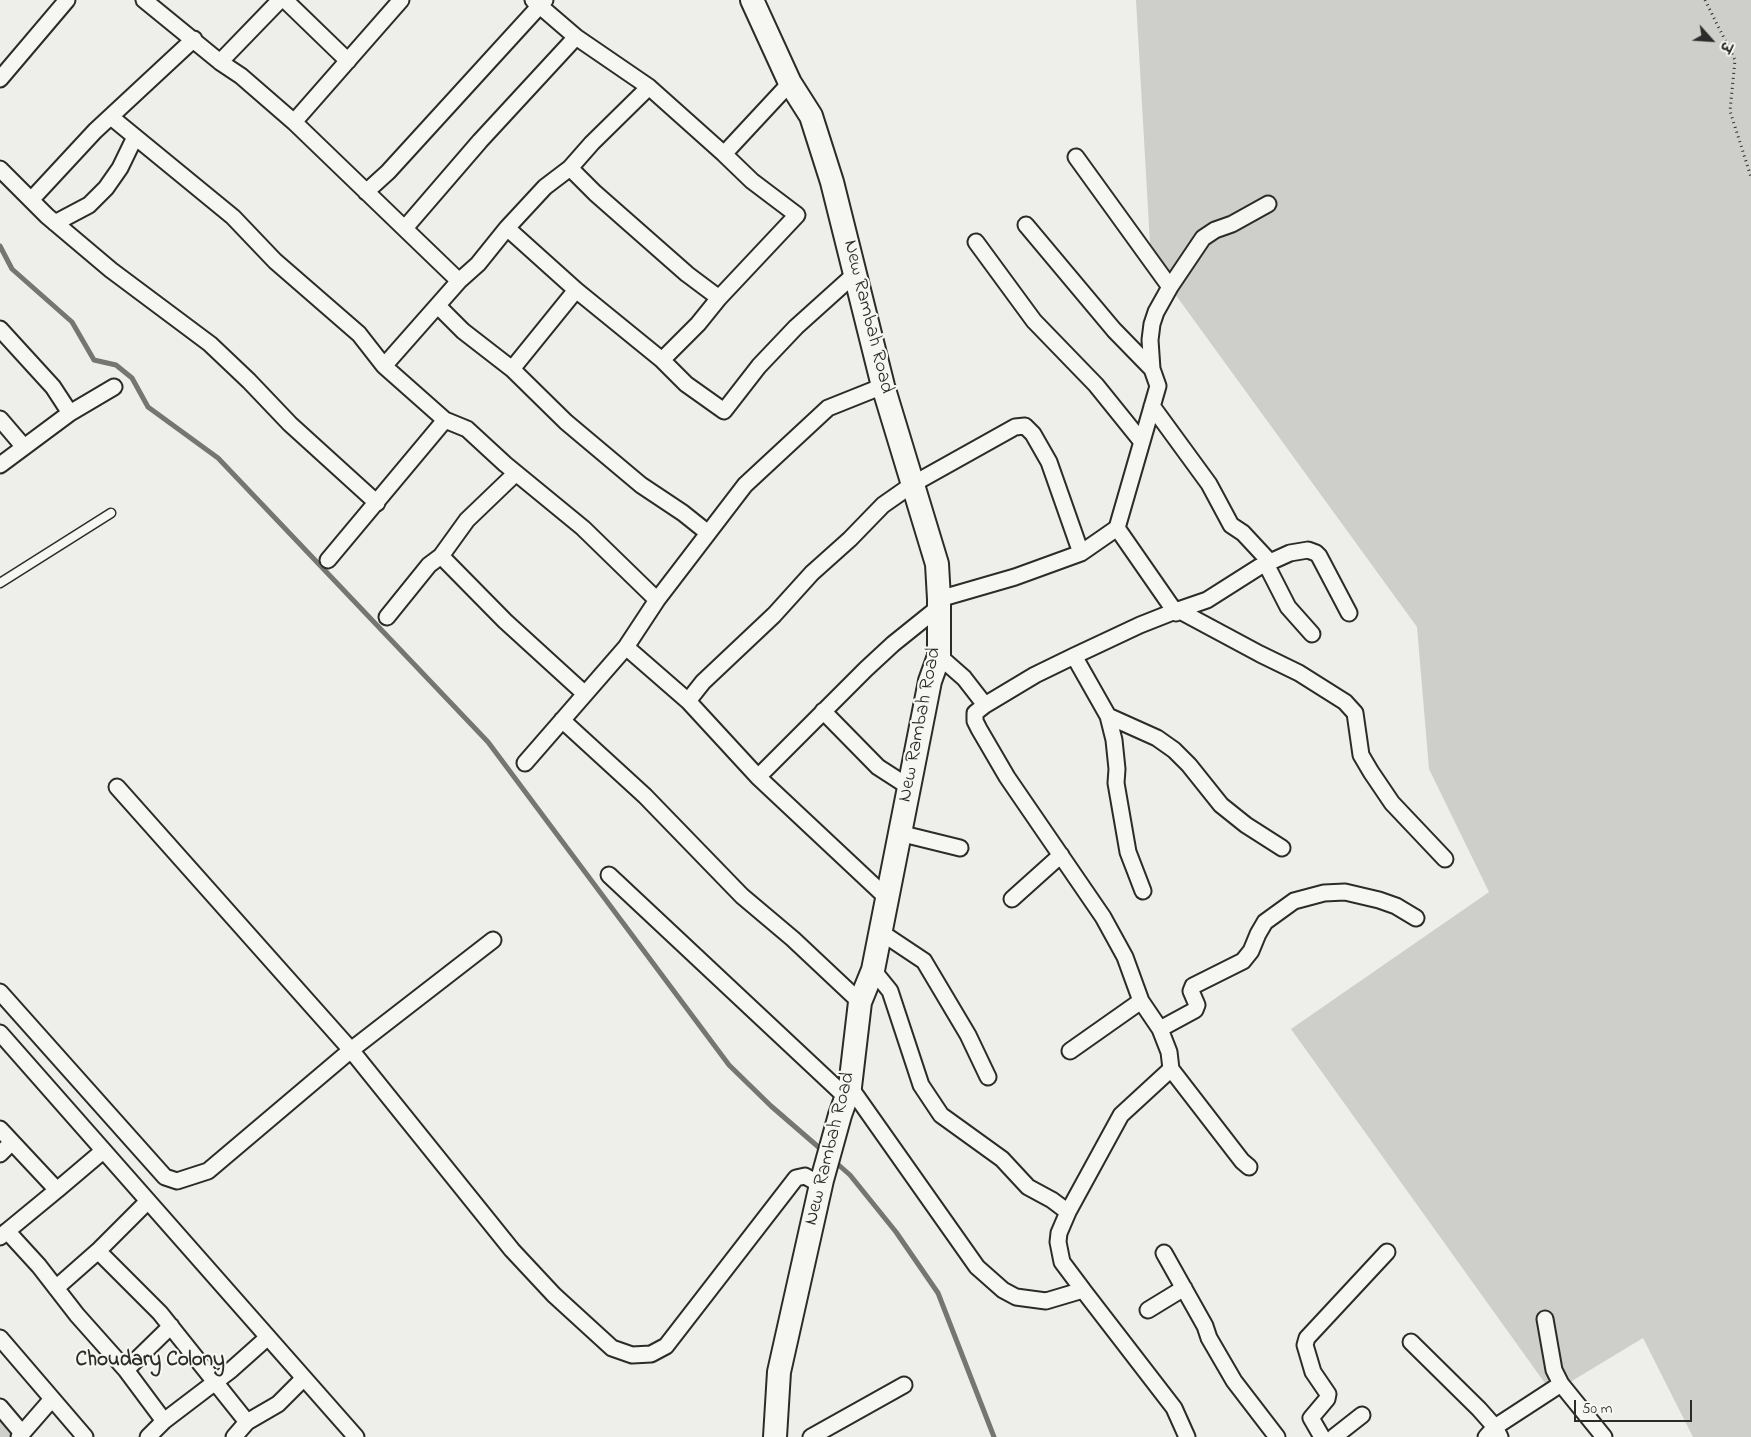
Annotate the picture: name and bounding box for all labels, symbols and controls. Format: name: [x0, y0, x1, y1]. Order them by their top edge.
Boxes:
north arrow: [1686, 15, 1736, 65]
text: उ: [1713, 38, 1736, 56]
street label: New Rambah Road: [836, 238, 898, 396]
street label: New Rambah Road: [894, 645, 948, 805]
street label: New Rambah Road: [800, 1070, 862, 1228]
district label: Choudary Colony: [75, 1349, 225, 1375]
scale bar: [1576, 1390, 1694, 1422]
text: 50 m: [1582, 1398, 1612, 1420]

